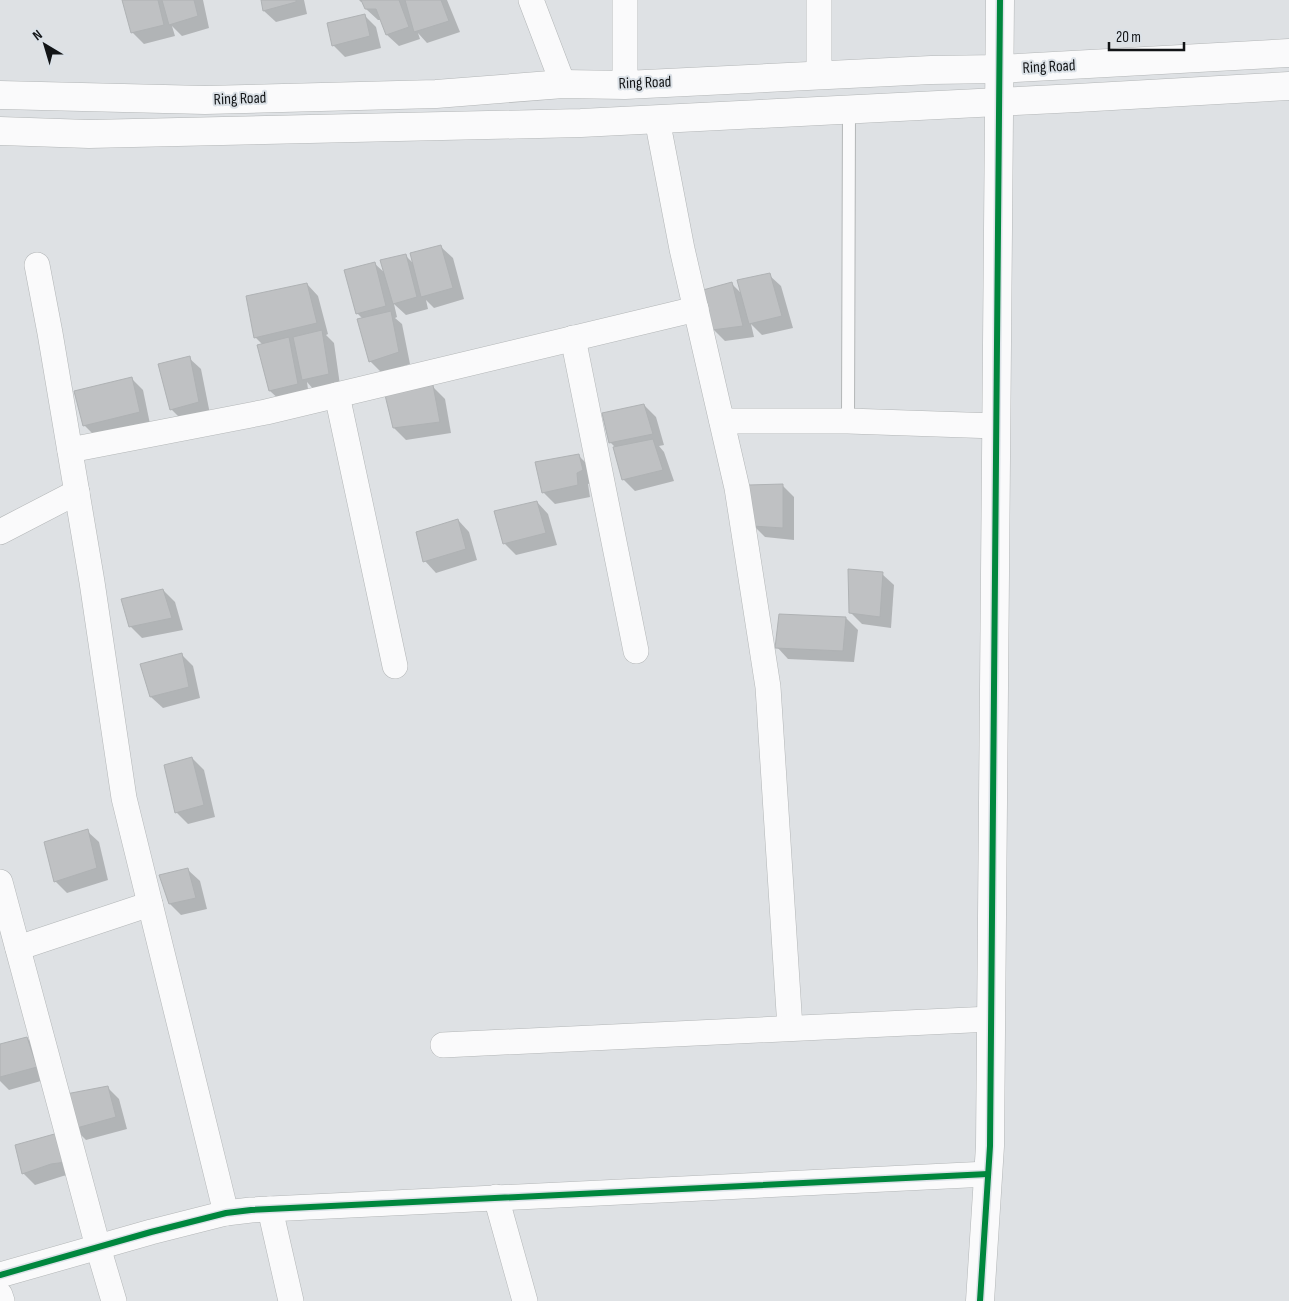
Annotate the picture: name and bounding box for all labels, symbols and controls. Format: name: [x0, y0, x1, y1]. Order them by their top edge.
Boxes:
north arrow: [20, 20, 70, 70]
scale bar: [1109, 20, 1184, 52]
text: N: [29, 26, 45, 44]
text: 20 m: [1116, 28, 1141, 47]
street label: Ring Road: [1022, 56, 1076, 78]
street label: Ring Road: [618, 73, 672, 93]
street label: Ring Road: [213, 89, 267, 109]

